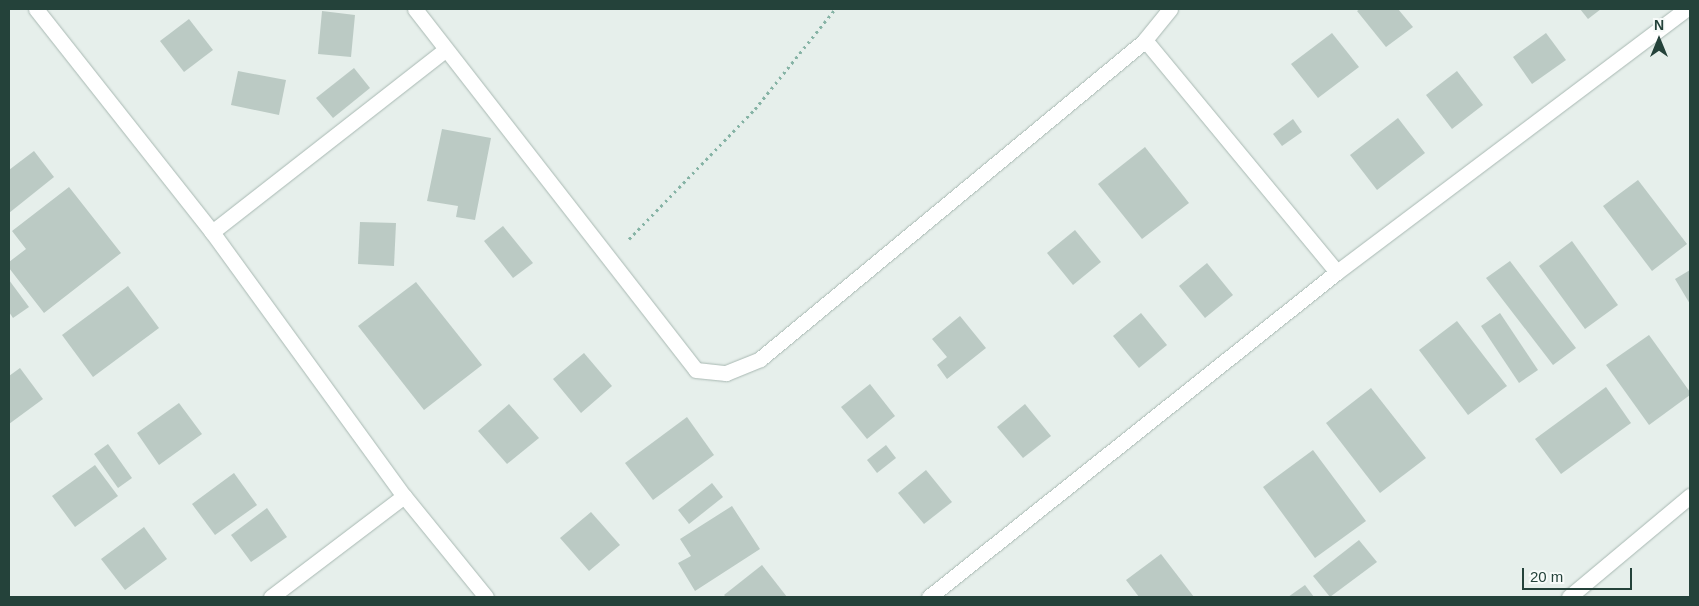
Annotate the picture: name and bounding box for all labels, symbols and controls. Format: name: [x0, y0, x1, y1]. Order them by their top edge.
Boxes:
north arrow: [1634, 15, 1684, 65]
text: N: [1654, 17, 1664, 33]
scale bar: [1524, 558, 1634, 590]
text: 20 m: [1530, 568, 1563, 585]

